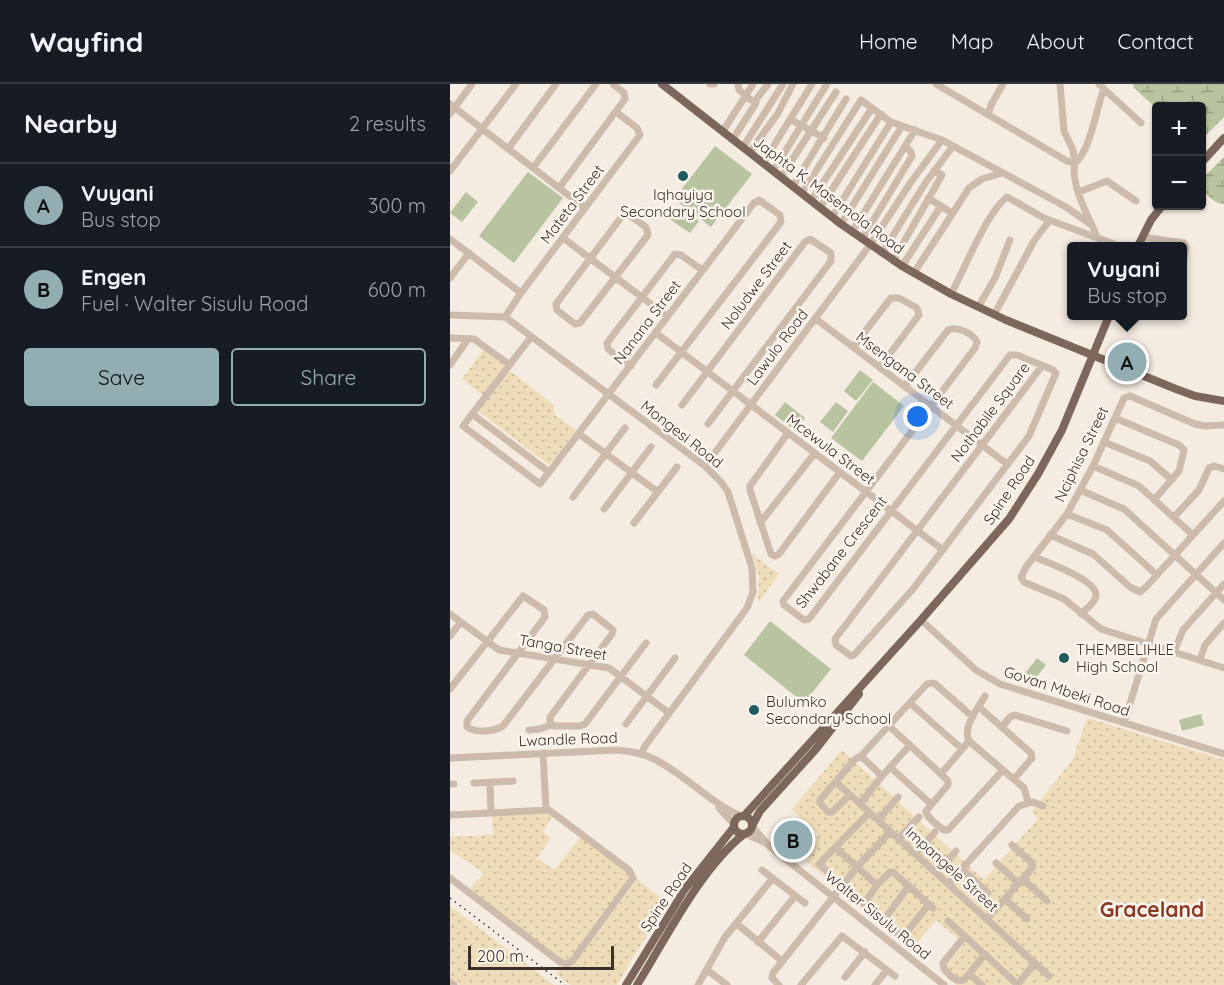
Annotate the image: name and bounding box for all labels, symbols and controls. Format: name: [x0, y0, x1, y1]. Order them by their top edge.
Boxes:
text: Wayfind: [30, 24, 143, 59]
text: Home: [859, 28, 918, 54]
text: Map: [951, 28, 994, 54]
text: About: [1027, 28, 1085, 54]
text: Contact: [1118, 28, 1194, 54]
map controls: [1152, 102, 1206, 210]
button: +: [1152, 102, 1206, 156]
text: Nearby: [24, 107, 118, 140]
text: 2 results: [349, 111, 426, 136]
street label: Japhta K. Masemola Road: [750, 132, 908, 258]
button: −: [1152, 156, 1206, 210]
street label: Mateta Street: [536, 161, 608, 247]
marker: Iqhayiya Secondary School: [676, 169, 690, 183]
text: Vuyani: [81, 179, 154, 207]
place label: Iqhayiya Secondary School: [620, 185, 746, 221]
text: A: [37, 193, 50, 218]
text: 300 m: [368, 193, 426, 218]
text: Bus stop: [81, 207, 161, 232]
street label: Noludwe Street: [717, 237, 795, 333]
popup: [1067, 242, 1187, 320]
text: Vuyani: [1087, 255, 1160, 283]
text: Engen: [81, 263, 146, 291]
street label: Nanana Street: [609, 276, 685, 368]
text: B: [37, 277, 50, 302]
text: 600 m: [368, 277, 426, 302]
text: Bus stop: [1087, 283, 1167, 308]
text: Fuel · Walter Sisulu Road: [81, 291, 308, 316]
street label: Lawulo Road: [742, 305, 812, 389]
street label: Msengana Street: [852, 327, 958, 413]
pin: A: [1108, 340, 1146, 384]
button: Save: [24, 348, 219, 406]
button: Share: [231, 348, 426, 406]
street label: Nothabile Square: [946, 358, 1034, 466]
street label: Mongesi Road: [637, 396, 727, 472]
your location: [903, 402, 932, 431]
street label: Nciphisa Street: [1050, 403, 1112, 505]
street label: Mcewula Street: [783, 409, 879, 489]
street label: Spine Road: [979, 452, 1039, 528]
street label: Shwabane Crescent: [791, 492, 891, 612]
street label: Tanga Street: [518, 630, 608, 664]
place label: THEMBELIHLE High School: [1076, 640, 1174, 676]
marker: THEMBELIHLE High School: [1057, 651, 1071, 665]
street label: Govan Mbeki Road: [1001, 662, 1133, 720]
place label: Bulumko Secondary School: [766, 692, 891, 728]
marker: Bulumko Secondary School: [747, 703, 761, 717]
street label: Lwandle Road: [518, 728, 618, 750]
pin: B: [774, 818, 812, 862]
street label: Impangele Street: [902, 822, 1002, 916]
street label: Spine Road: [636, 859, 696, 935]
street label: Walter Sisulu Road: [821, 867, 935, 963]
district label: Graceland: [1100, 896, 1204, 922]
scale bar: [468, 943, 614, 970]
text: 200 m: [477, 946, 524, 966]

